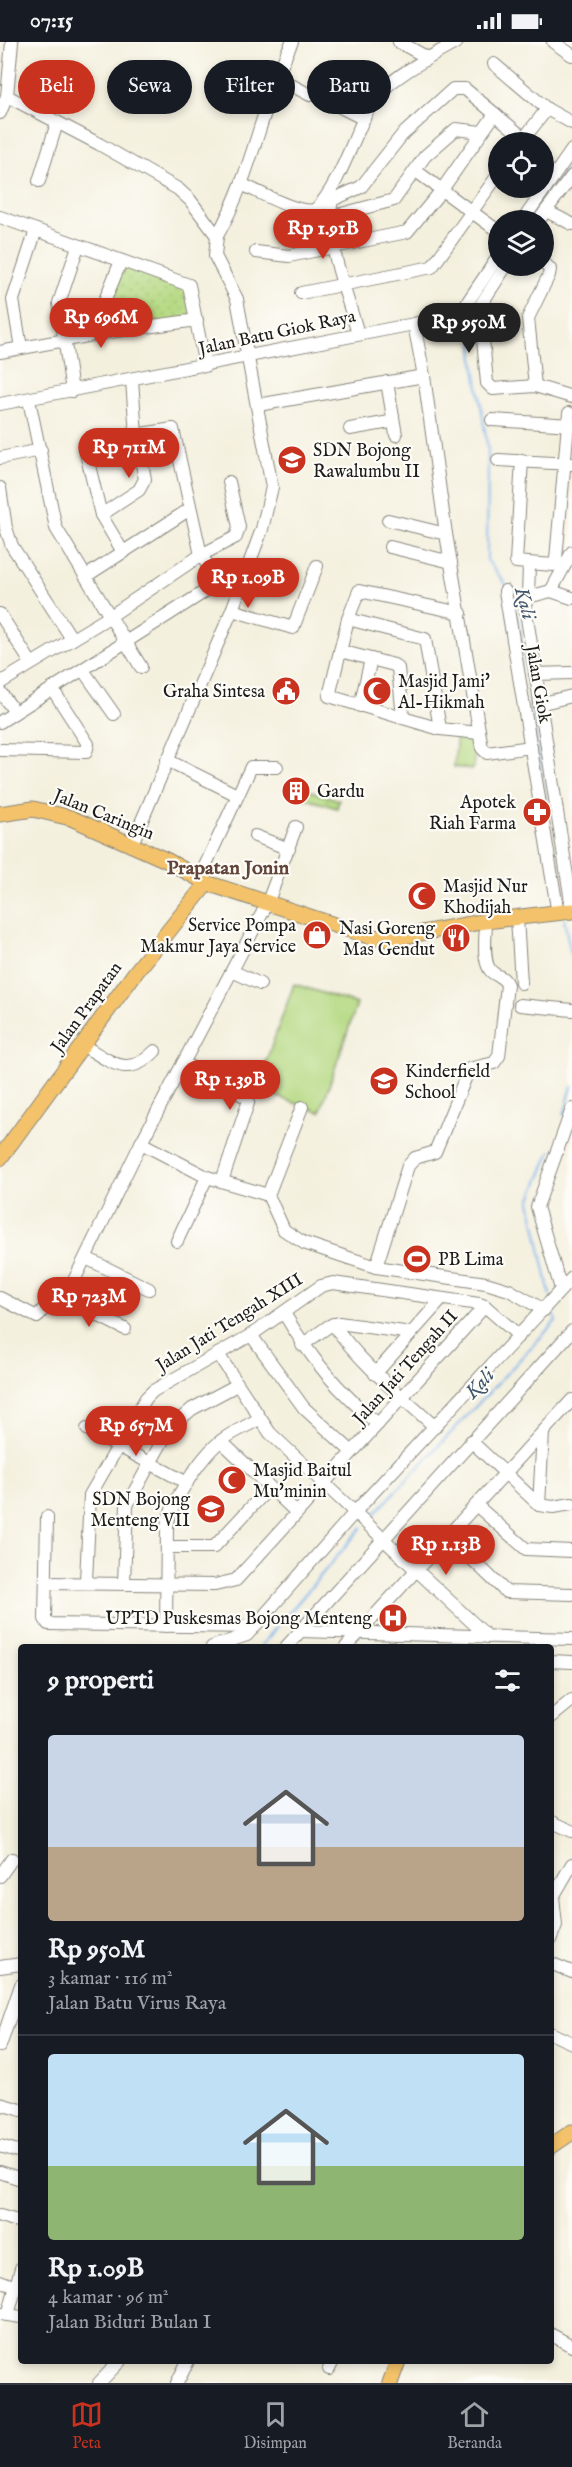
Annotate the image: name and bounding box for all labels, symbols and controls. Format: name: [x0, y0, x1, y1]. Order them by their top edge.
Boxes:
text: 07:15: [30, 7, 73, 35]
chip: Beli: [18, 60, 95, 114]
chip: Sewa: [107, 60, 192, 114]
chip: Filter: [204, 60, 295, 114]
chip: Baru: [307, 60, 391, 114]
map controls: [488, 132, 554, 276]
button: locate: [488, 132, 554, 198]
pin: Rp 1.91B: [261, 209, 385, 260]
button: layers: [488, 210, 554, 276]
text: Rp 1.91B: [287, 216, 359, 241]
pin: Rp 696M: [46, 298, 156, 349]
pin: Rp 950M: [414, 303, 524, 354]
text: Rp 696M: [64, 305, 138, 330]
street label: Jalan Batu Giok Raya: [195, 306, 358, 362]
text: Rp 950M: [432, 310, 506, 335]
pin: Rp 711M: [74, 428, 184, 479]
text: Rp 711M: [92, 435, 166, 460]
place label: SDN Bojong Rawalumbu II: [313, 440, 420, 484]
school or university icon: SDN Bojong Rawalumbu II: [276, 444, 308, 476]
pin: Rp 1.09B: [186, 558, 310, 609]
text: Rp 1.09B: [211, 565, 285, 590]
water label: Kali: [508, 583, 541, 624]
street label: Jalan Giok: [519, 641, 556, 726]
place label: Masjid Jami' Al-Hikmah: [397, 671, 490, 715]
public building icon: Graha Sintesa: [270, 675, 302, 707]
mosque icon: Masjid Jami' Al-Hikmah: [361, 675, 393, 707]
place label: Graha Sintesa: [163, 681, 265, 704]
building icon: Gardu: [280, 775, 312, 807]
place label: Gardu: [317, 781, 365, 804]
street label: Jalan Caringin: [48, 784, 158, 846]
place label: Apotek Riah Farma: [429, 792, 516, 836]
pharmacy icon: Apotek Riah Farma: [521, 796, 553, 828]
district label: Prapatan Jonin: [167, 856, 290, 881]
place label: Masjid Nur Khodijah: [443, 876, 528, 920]
mosque icon: Masjid Nur Khodijah: [406, 880, 438, 912]
place label: Service Pompa Makmur Jaya Service: [140, 915, 296, 959]
place label: Nasi Goreng Mas Gendut: [339, 918, 435, 962]
shop icon: Service Pompa Makmur Jaya Service: [301, 919, 333, 951]
restaurant icon: Nasi Goreng Mas Gendut: [440, 922, 472, 954]
street label: Jalan Prapatan: [45, 958, 128, 1059]
pin: Rp 1.39B: [168, 1060, 292, 1111]
place label: Kinderfield School: [405, 1061, 490, 1105]
school or university icon: Kinderfield School: [368, 1065, 400, 1097]
text: Rp 1.39B: [194, 1067, 266, 1092]
sports icon: PB Lima: [401, 1243, 433, 1275]
place label: PB Lima: [438, 1249, 504, 1272]
street label: Jalan Jati Tengah XIII: [150, 1269, 308, 1379]
pin: Rp 723M: [34, 1277, 144, 1328]
text: Rp 723M: [51, 1284, 127, 1309]
street label: Jalan Jati Tengah II: [347, 1306, 464, 1432]
water label: Kali: [459, 1363, 501, 1405]
pin: Rp 657M: [81, 1406, 191, 1457]
text: Rp 657M: [99, 1413, 173, 1438]
place label: Masjid Baitul Mu'minin: [253, 1460, 352, 1504]
mosque icon: Masjid Baitul Mu'minin: [216, 1464, 248, 1496]
place label: SDN Bojong Menteng VII: [90, 1489, 190, 1533]
school or university icon: SDN Bojong Menteng VII: [195, 1493, 227, 1525]
pin: Rp 1.13B: [384, 1525, 508, 1576]
text: Rp 1.13B: [411, 1532, 481, 1557]
hospital icon: UPTD Puskesmas Bojong Menteng: [377, 1602, 409, 1634]
place label: UPTD Puskesmas Bojong Menteng: [105, 1608, 372, 1631]
text: 9 properti: [48, 1664, 154, 1697]
icon: filters: [491, 1664, 524, 1697]
icon: home: [232, 1774, 340, 1882]
text: Rp 950M: [48, 1933, 145, 1966]
text: 3 kamar · 116 m²: [48, 1966, 173, 1991]
text: Jalan Batu Virus Raya: [48, 1991, 226, 2016]
icon: home: [232, 2093, 340, 2201]
text: Rp 1.09B: [48, 2252, 144, 2285]
text: 4 kamar · 96 m²: [48, 2285, 169, 2310]
text: Jalan Biduri Bulan I: [48, 2310, 211, 2335]
tab: Peta: [70, 2398, 103, 2454]
tab: Disimpan: [243, 2398, 307, 2454]
tab: Beranda: [447, 2398, 502, 2454]

